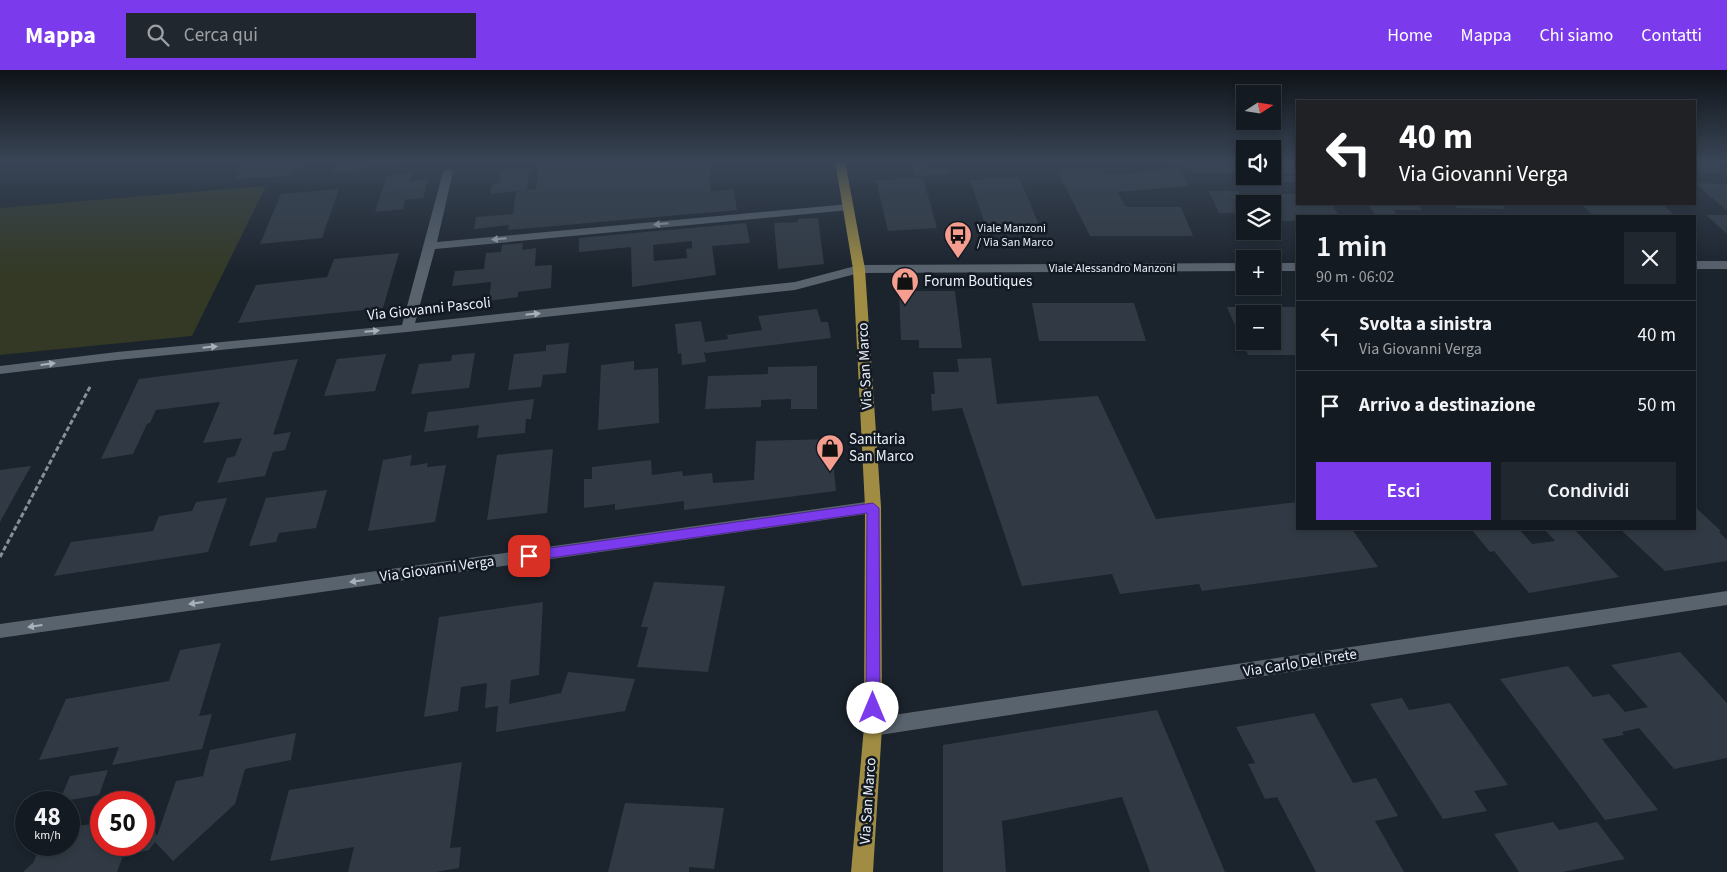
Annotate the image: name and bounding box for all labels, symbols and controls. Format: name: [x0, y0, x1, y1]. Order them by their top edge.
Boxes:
search box: [126, 13, 476, 58]
text: Mappa: [25, 18, 96, 53]
icon: search: [144, 21, 172, 49]
text: Cerca qui: [184, 22, 258, 49]
text: Home: [1387, 23, 1433, 48]
text: Mappa: [1461, 23, 1512, 48]
text: Chi siamo: [1540, 23, 1613, 48]
text: Contatti: [1641, 23, 1702, 48]
north arrow: [1236, 85, 1281, 130]
map controls: [1236, 85, 1281, 350]
text: 40 m: [1399, 112, 1473, 162]
icon: left: [1316, 120, 1381, 185]
button: sound: [1236, 140, 1281, 185]
text: Via Giovanni Verga: [1399, 158, 1568, 190]
button: layers: [1236, 195, 1281, 240]
one-way arrow: [652, 220, 668, 228]
bus stop icon: Viale Manzoni / Via San Marco: [943, 220, 973, 259]
place label: Viale Manzoni / Via San Marco: [977, 220, 1053, 251]
text: 1 min: [1316, 225, 1387, 268]
button: close: [1624, 232, 1676, 284]
one-way arrow: [491, 236, 507, 244]
button: +: [1236, 250, 1281, 295]
street label: Viale Alessandro Manzoni: [1049, 260, 1175, 277]
shop icon: Forum Boutiques: [890, 266, 920, 305]
text: 90 m · 06:02: [1316, 266, 1395, 288]
place label: Forum Boutiques: [924, 271, 1032, 292]
street label: Via Giovanni Pascoli: [366, 292, 492, 326]
button: −: [1236, 305, 1281, 350]
one-way arrow: [526, 310, 542, 318]
text: Svolta a sinistra: [1359, 311, 1492, 338]
street label: Via San Marco: [852, 322, 878, 410]
icon: left: [1316, 322, 1344, 350]
text: 40 m: [1638, 322, 1676, 349]
one-way arrow: [364, 327, 380, 335]
text: Via Giovanni Verga: [1359, 338, 1482, 360]
one-way arrow: [202, 343, 218, 351]
one-way arrow: [41, 360, 57, 368]
icon: arrive: [1316, 392, 1344, 420]
text: Arrivo a destinazione: [1359, 392, 1536, 419]
text: 50 m: [1638, 392, 1676, 419]
place label: Sanitaria San Marco: [849, 429, 914, 467]
shop icon: Sanitaria San Marco: [815, 433, 845, 472]
button: Esci: [1316, 462, 1491, 520]
button: Condividi: [1501, 462, 1676, 520]
pin: [508, 535, 550, 577]
icon: arrive: [515, 542, 543, 570]
street label: Via Giovanni Verga: [378, 551, 496, 587]
one-way arrow: [349, 577, 365, 585]
one-way arrow: [188, 599, 204, 607]
one-way arrow: [27, 622, 43, 630]
street label: Via Carlo Del Prete: [1242, 644, 1358, 682]
position arrow: [846, 681, 898, 733]
street label: Via San Marco: [854, 757, 882, 845]
speed limit sign: 50: [90, 791, 155, 856]
text: 48: [34, 799, 61, 835]
text: km/h: [34, 827, 61, 844]

